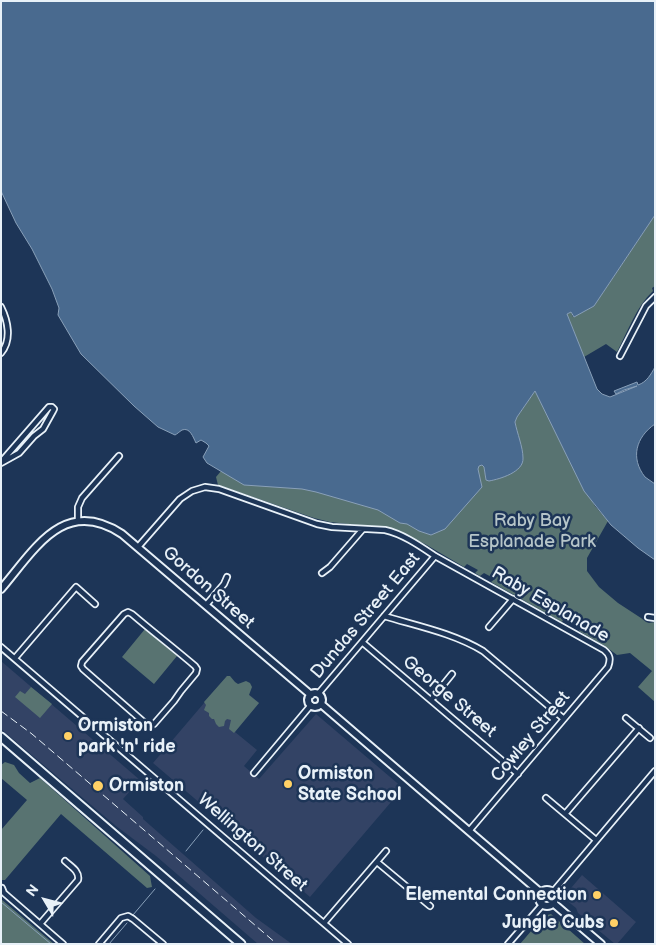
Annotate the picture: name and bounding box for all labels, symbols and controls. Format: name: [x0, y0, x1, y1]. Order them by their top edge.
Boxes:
park label: Raby Bay Esplanade Park: [468, 510, 596, 552]
street label: Gordon Street: [158, 542, 258, 634]
street label: Dundas Street East: [307, 548, 425, 684]
street label: Raby Esplanade: [487, 563, 613, 647]
street label: George Street: [398, 651, 500, 743]
street label: Cowley Street: [487, 687, 575, 787]
place label: Ormiston park 'n' ride: [78, 715, 176, 758]
marker: Ormiston park 'n' ride: [62, 730, 74, 742]
place label: Ormiston State School: [298, 763, 402, 806]
place label: Ormiston: [109, 775, 184, 797]
marker: Ormiston State School: [282, 778, 294, 790]
marker: Ormiston: [91, 779, 105, 793]
street label: Wellington Street: [193, 789, 311, 897]
north arrow: [20, 875, 70, 925]
text: N: [23, 881, 43, 900]
place label: Elemental Connection: [405, 884, 587, 906]
marker: Elemental Connection: [591, 889, 603, 901]
place label: Jungle Cubs: [502, 912, 604, 934]
marker: Jungle Cubs: [608, 917, 620, 929]

